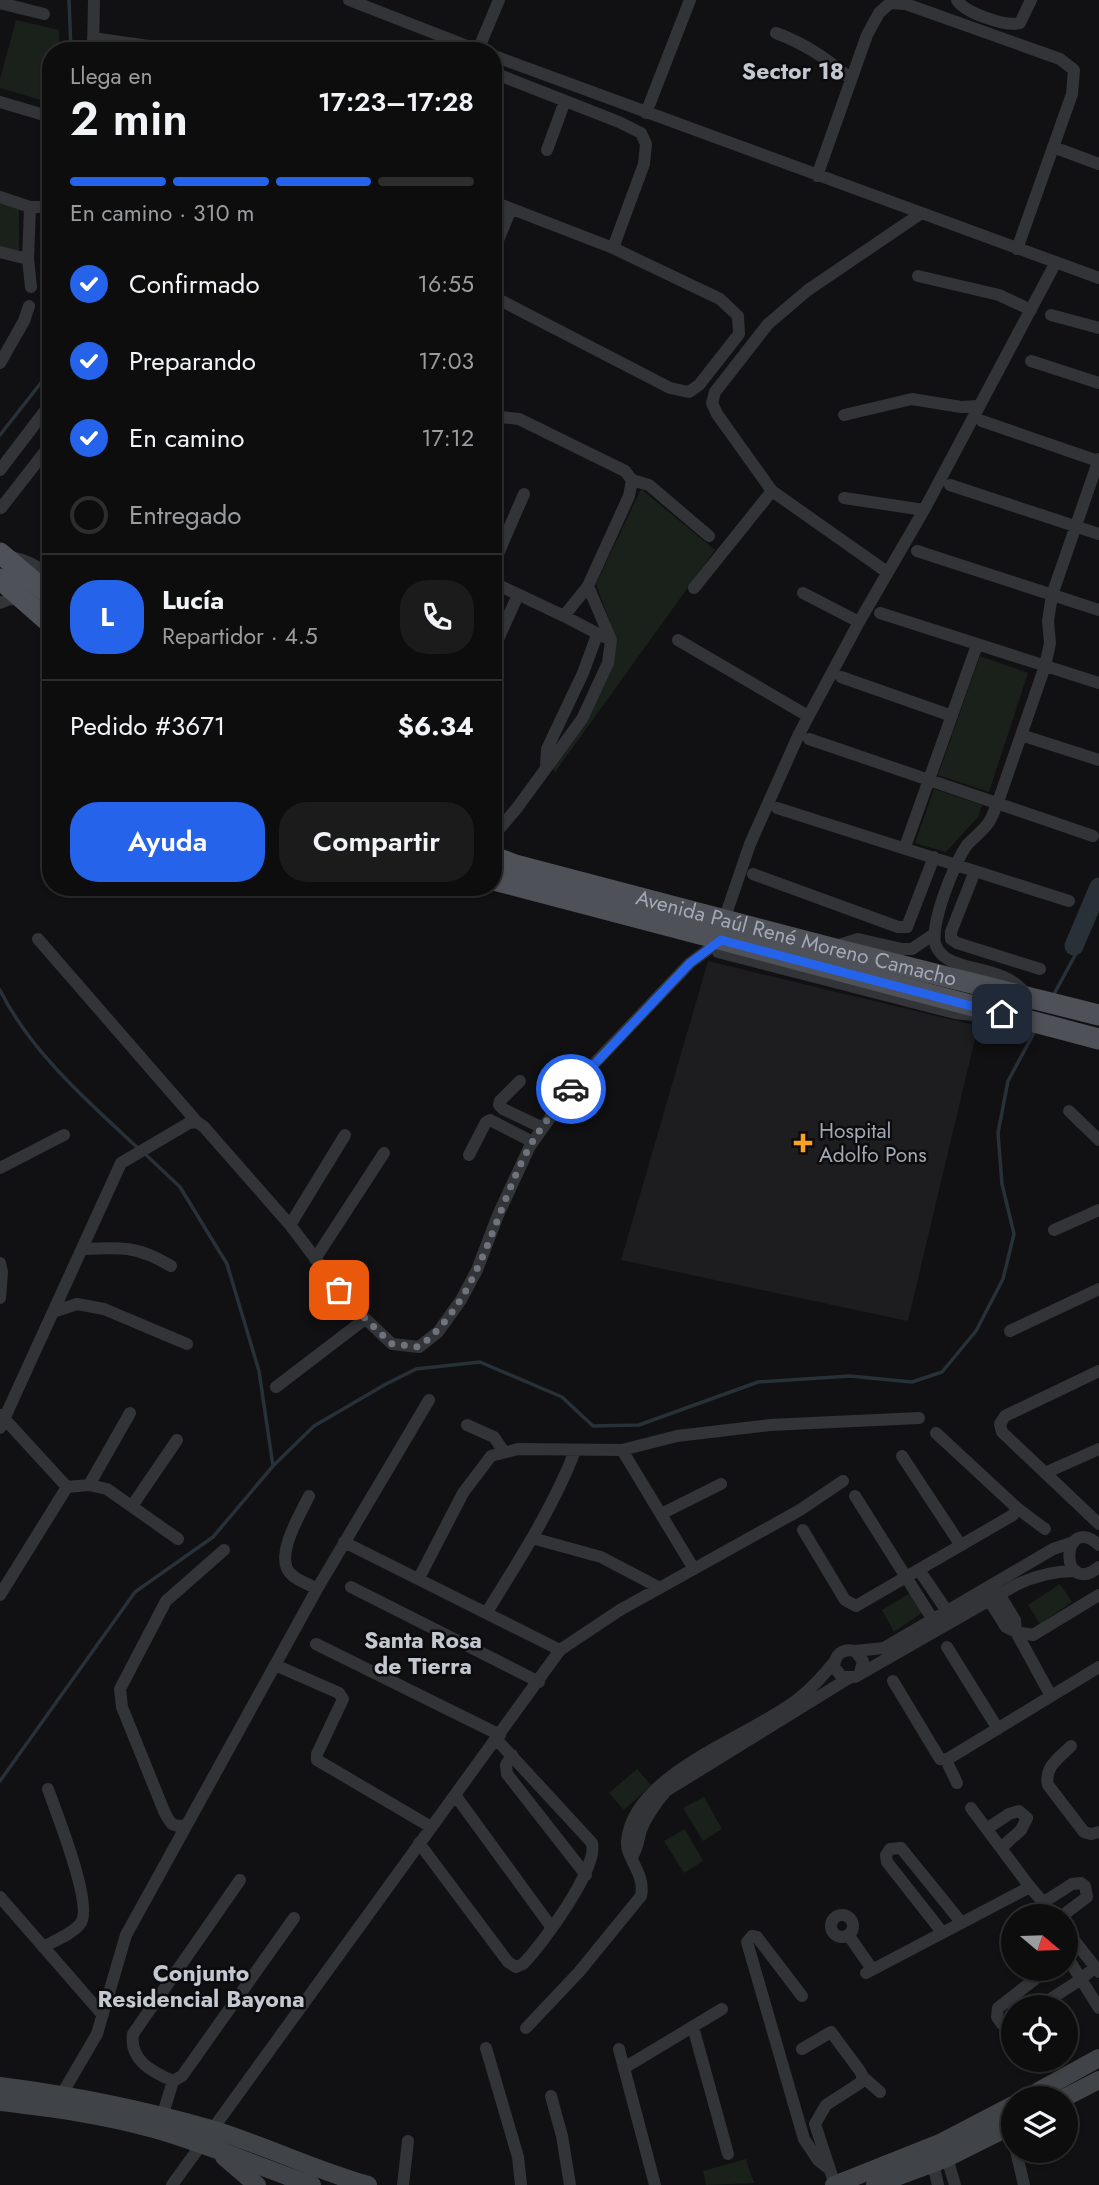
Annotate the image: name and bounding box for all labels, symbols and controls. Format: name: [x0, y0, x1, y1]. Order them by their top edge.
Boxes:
district label: Sector 18: [742, 54, 844, 88]
text: Llega en: [70, 59, 152, 93]
text: 17:23–17:28: [318, 83, 474, 121]
text: 2 min: [70, 86, 188, 152]
text: En camino · 310 m: [70, 196, 254, 230]
icon: check: [70, 265, 108, 303]
text: Confirmado: [129, 265, 260, 303]
text: 16:55: [418, 267, 474, 301]
icon: check: [70, 342, 108, 380]
text: Preparando: [129, 342, 256, 380]
text: 17:03: [418, 344, 474, 378]
icon: check: [70, 419, 108, 457]
text: En camino: [129, 419, 245, 457]
text: 17:12: [421, 421, 474, 455]
text: Entregado: [129, 496, 241, 534]
button: phone: [400, 580, 474, 654]
text: Lucía: [162, 581, 224, 619]
text: L: [100, 598, 114, 636]
text: Repartidor · 4.5: [162, 619, 318, 653]
text: Pedido #3671: [70, 707, 226, 745]
text: $6.34: [398, 707, 474, 745]
button: Ayuda: [70, 802, 265, 882]
button: Compartir: [279, 802, 474, 882]
street label: Avenida Paúl René Moreno Camacho: [633, 882, 960, 994]
pin: [972, 984, 1032, 1044]
icon: home: [983, 995, 1021, 1033]
courier: [536, 1054, 606, 1124]
icon: car: [552, 1070, 590, 1108]
place label: Hospital Adolfo Pons: [819, 1116, 927, 1170]
marker: Hospital Adolfo Pons: [793, 1133, 813, 1153]
pin: [309, 1260, 369, 1320]
icon: bag: [320, 1271, 358, 1309]
district label: Santa Rosa de Tierra: [364, 1623, 482, 1683]
north arrow: [1001, 1904, 1078, 1981]
map controls: [1001, 1904, 1078, 2163]
district label: Conjunto Residencial Bayona: [97, 1956, 305, 2016]
button: locate: [1001, 1995, 1078, 2072]
button: layers: [1001, 2086, 1078, 2163]

